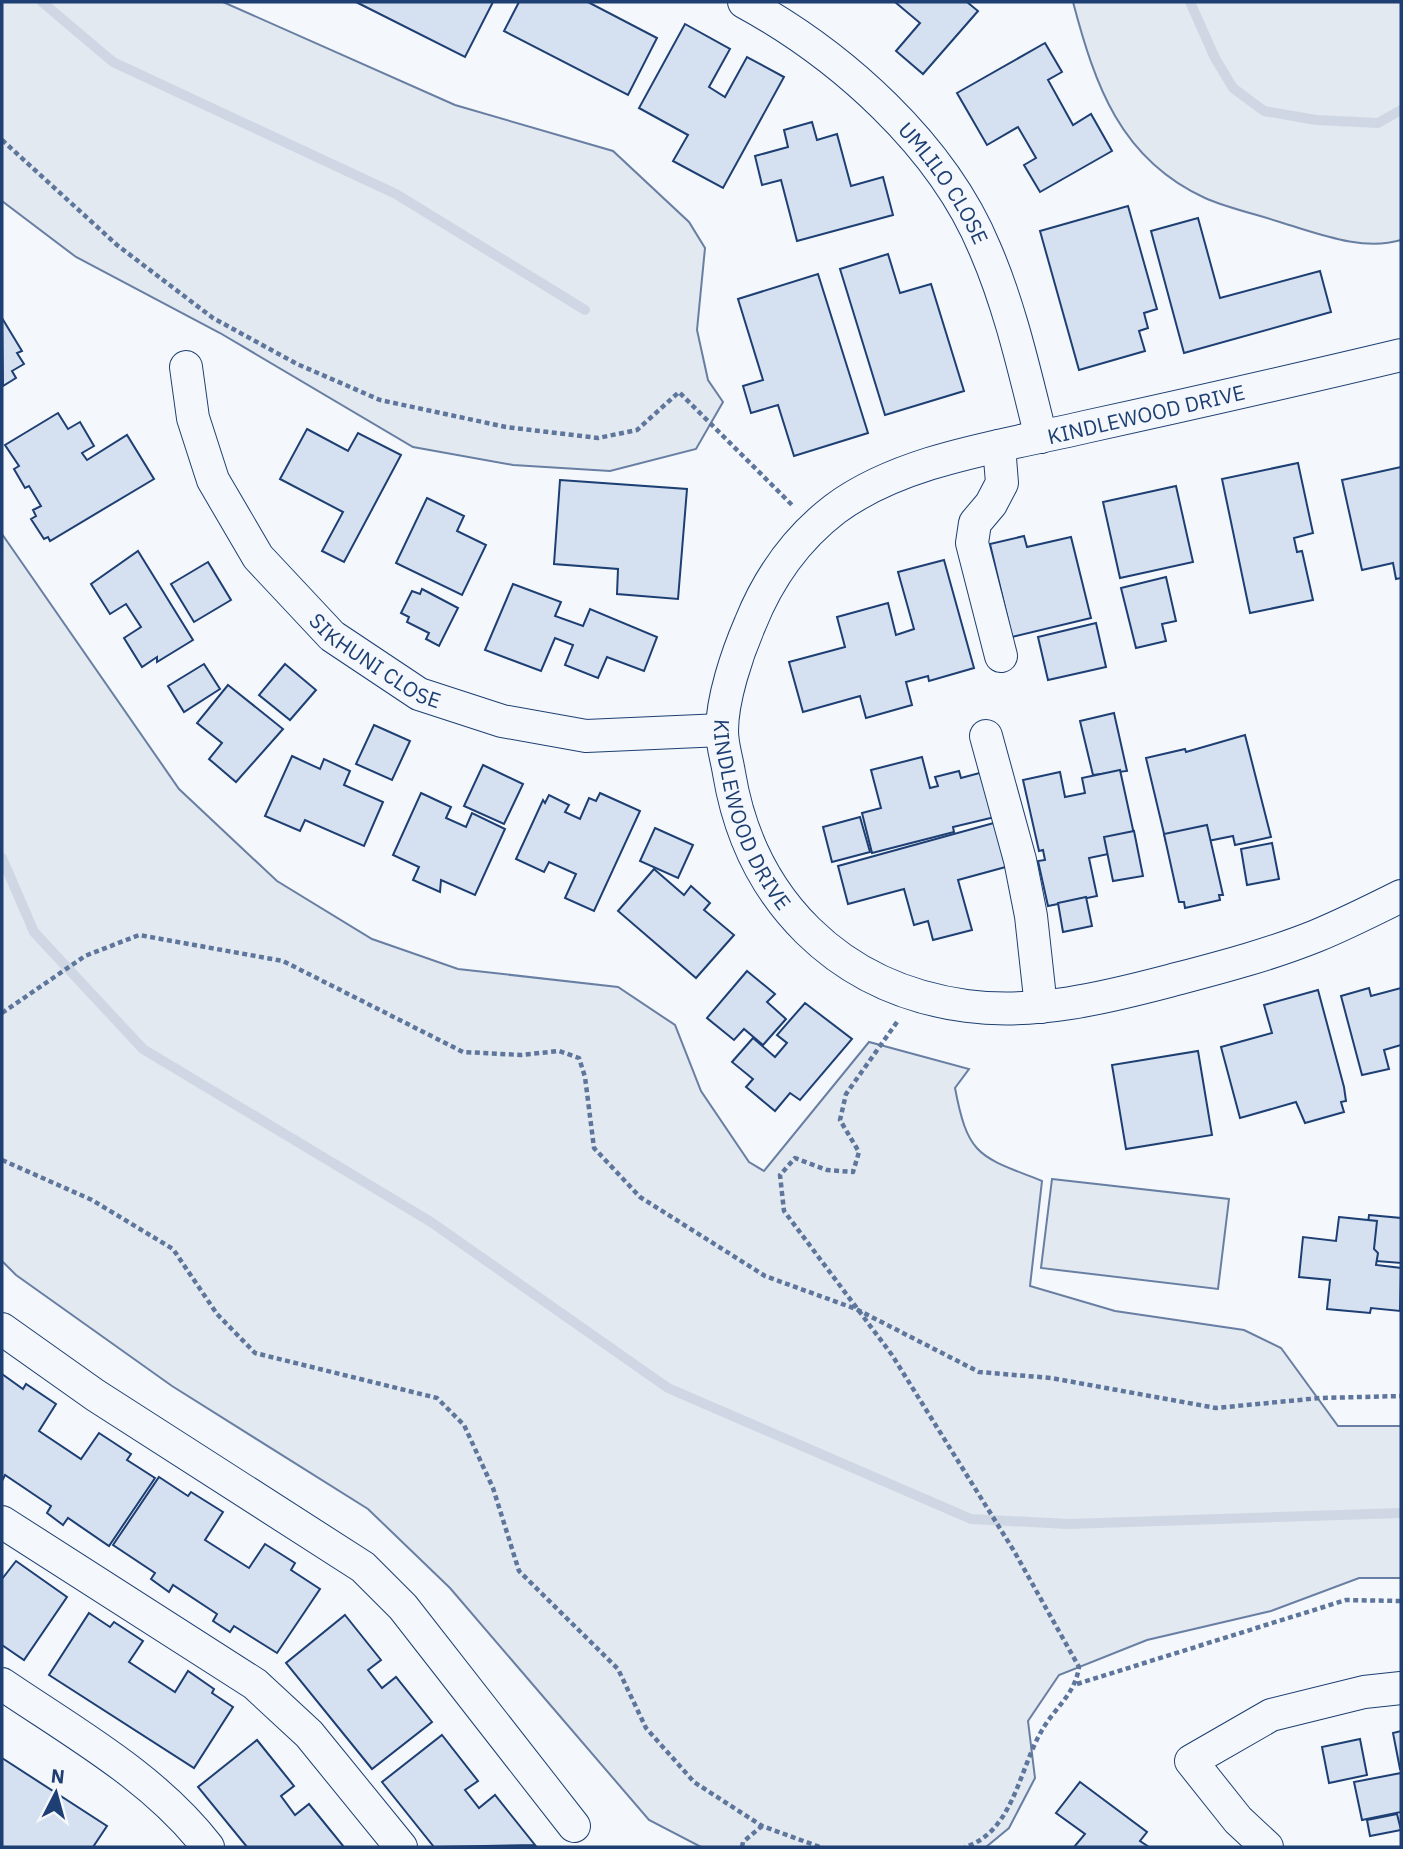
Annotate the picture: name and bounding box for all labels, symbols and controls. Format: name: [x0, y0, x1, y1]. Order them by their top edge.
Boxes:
street label: UMLILO CLOSE: [893, 116, 995, 248]
street label: KINDLEWOOD DRIVE: [1045, 378, 1247, 450]
street label: SIKHUNI CLOSE: [303, 607, 444, 714]
street label: KINDLEWOOD DRIVE: [708, 718, 798, 915]
north arrow: [21, 1758, 91, 1828]
text: N: [50, 1763, 66, 1789]

